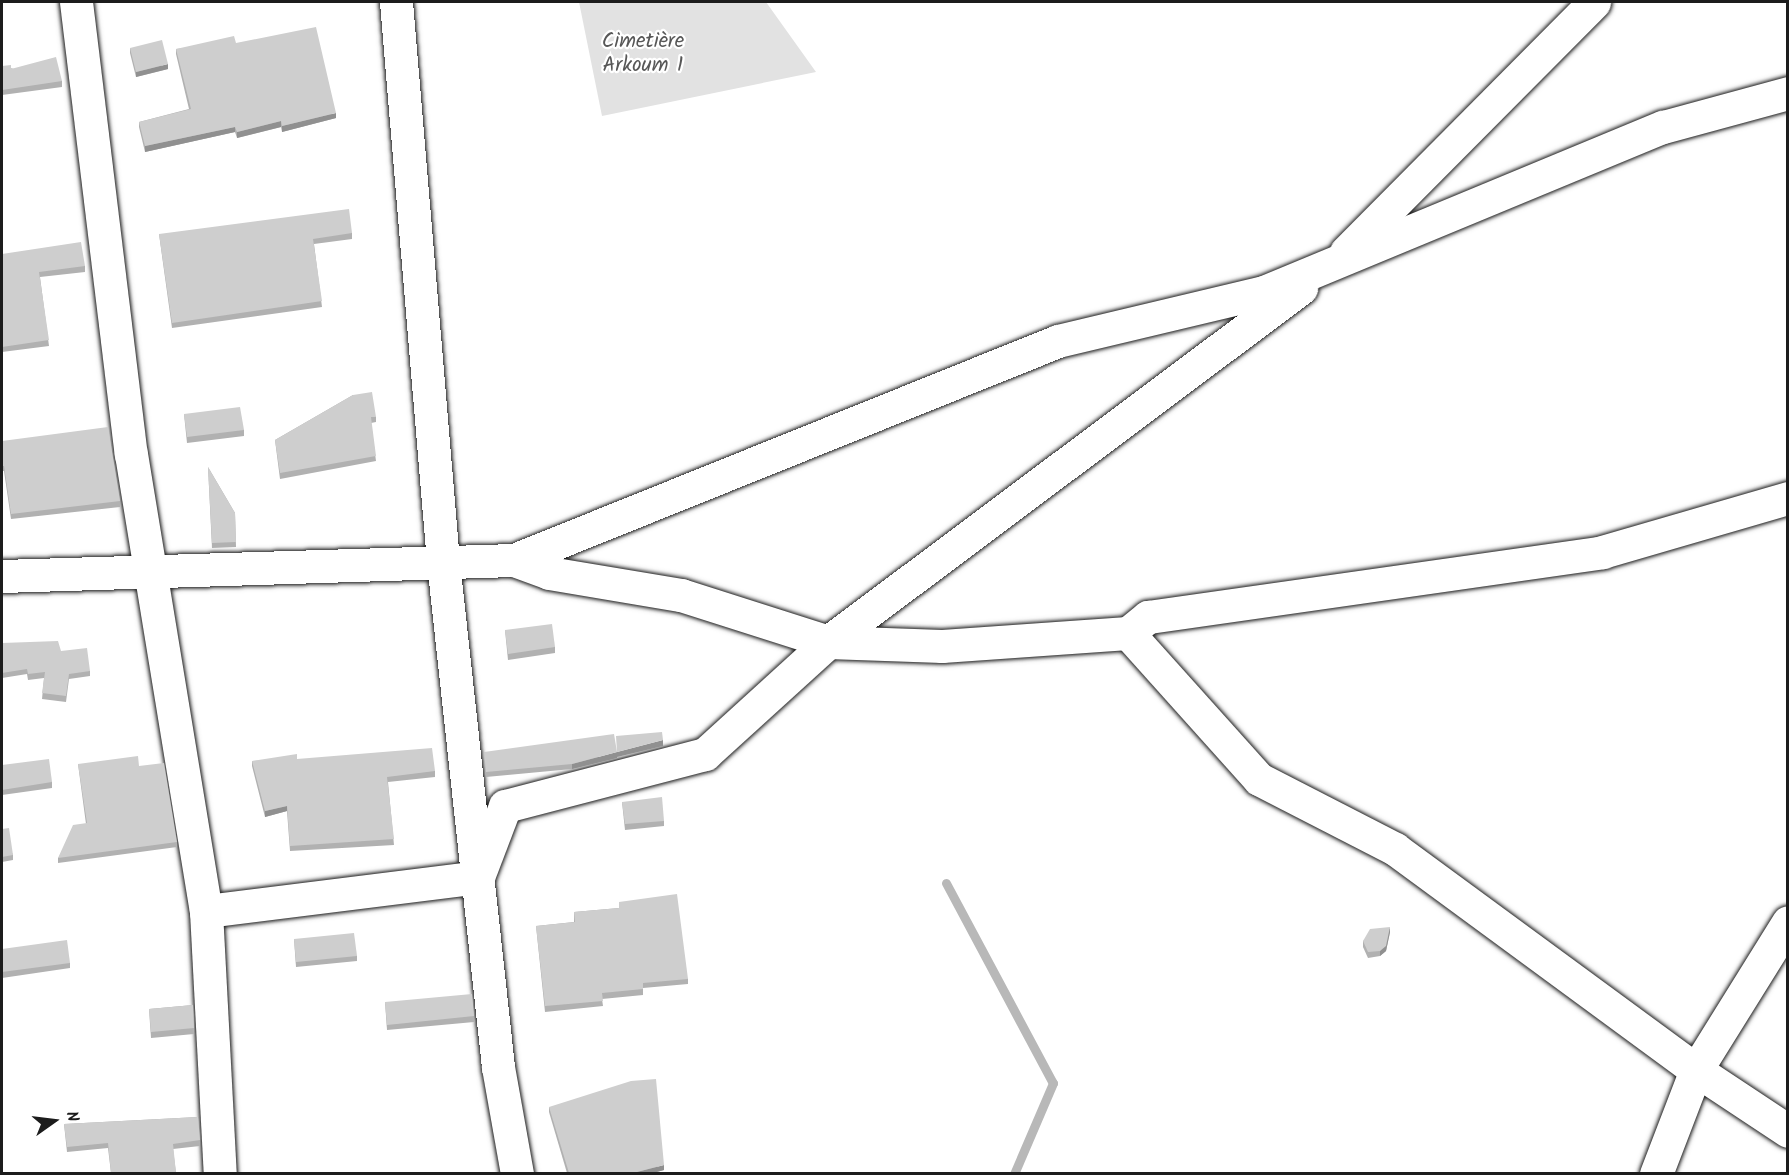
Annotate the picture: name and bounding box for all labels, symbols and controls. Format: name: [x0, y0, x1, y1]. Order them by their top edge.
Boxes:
park label: Cimetière Arkoum 1: [602, 29, 684, 79]
north arrow: [24, 1091, 84, 1151]
text: N: [59, 1109, 85, 1124]

